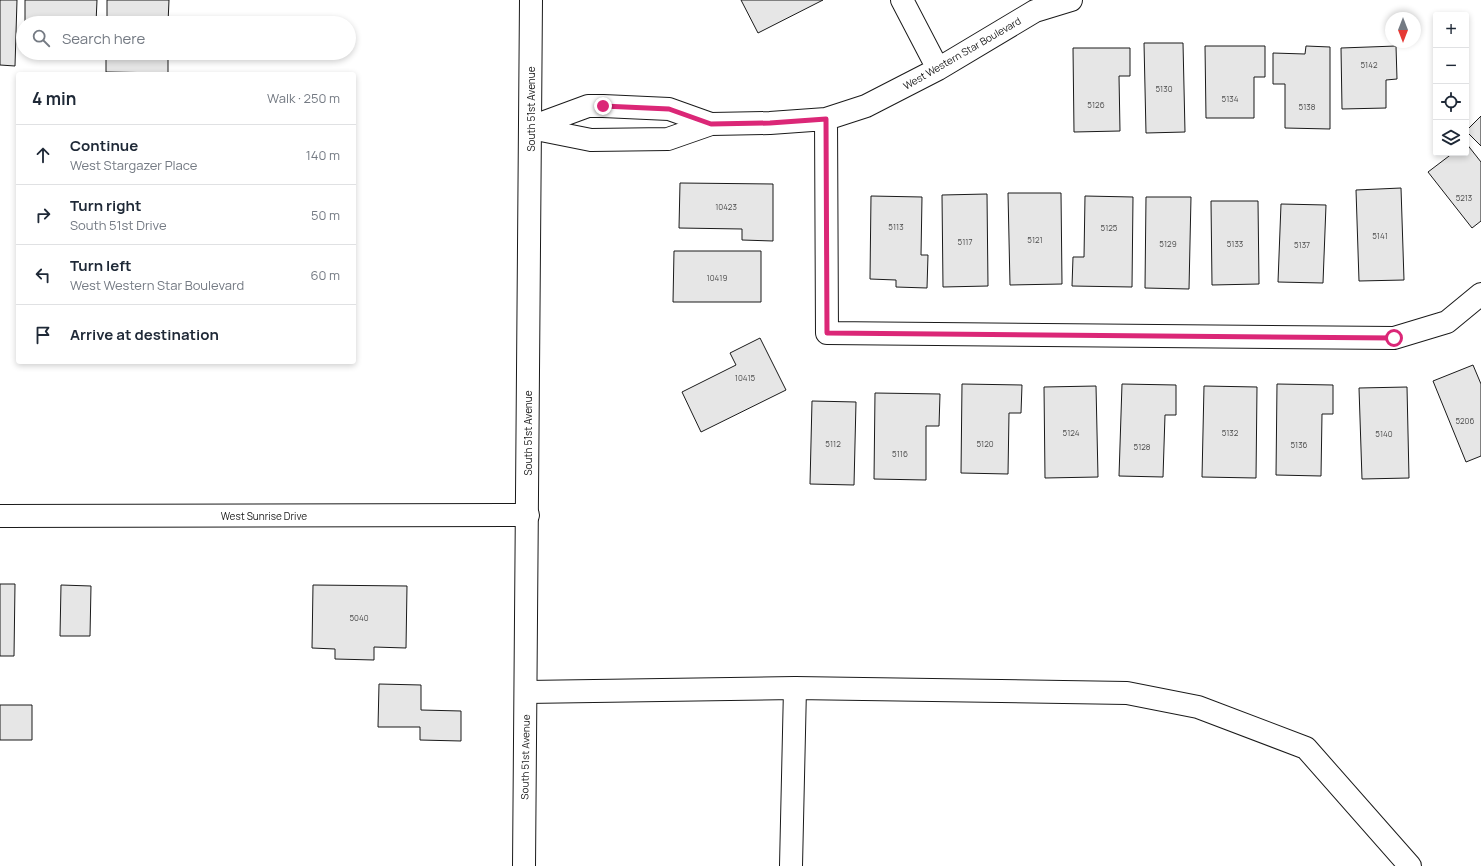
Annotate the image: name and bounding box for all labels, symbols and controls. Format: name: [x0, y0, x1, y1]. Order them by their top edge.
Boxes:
north arrow: [1385, 12, 1421, 48]
map controls: [1433, 12, 1469, 156]
button: +: [1433, 12, 1469, 48]
street label: West Western Star Boulevard: [900, 13, 1024, 93]
search box: [16, 16, 356, 60]
icon: search: [30, 27, 52, 49]
text: Search here: [62, 28, 145, 49]
button: −: [1433, 48, 1469, 84]
house number: 5142: [1360, 59, 1378, 70]
street label: South 51st Avenue: [524, 66, 538, 152]
house number: 5130: [1155, 83, 1173, 94]
button: locate: [1433, 84, 1469, 120]
text: 4 min: [32, 87, 76, 110]
text: Walk · 250 m: [267, 89, 340, 107]
house number: 5134: [1222, 93, 1239, 104]
route end: [594, 97, 612, 115]
house number: 5126: [1087, 99, 1105, 110]
house number: 5138: [1299, 101, 1316, 112]
button: layers: [1433, 120, 1469, 156]
text: Continue: [70, 135, 138, 156]
icon: ahead: [32, 144, 54, 166]
text: 140 m: [306, 146, 340, 164]
text: West Stargazer Place: [70, 156, 197, 174]
house number: 5213: [1456, 192, 1472, 203]
text: Turn right: [70, 195, 141, 216]
house number: 10423: [715, 201, 737, 212]
icon: right: [32, 204, 54, 226]
text: 50 m: [311, 206, 340, 224]
text: South 51st Drive: [70, 216, 167, 234]
house number: 5113: [888, 221, 904, 232]
house number: 5125: [1101, 222, 1118, 233]
house number: 5141: [1372, 230, 1388, 241]
house number: 5121: [1027, 234, 1043, 245]
house number: 5117: [958, 236, 972, 247]
house number: 5129: [1159, 238, 1177, 249]
house number: 5133: [1227, 238, 1243, 249]
house number: 5137: [1294, 239, 1310, 250]
text: Turn left: [70, 255, 132, 276]
icon: left: [32, 264, 54, 286]
text: 60 m: [310, 266, 340, 284]
house number: 10419: [707, 272, 727, 283]
text: West Western Star Boulevard: [70, 276, 244, 294]
icon: arrive: [32, 324, 54, 346]
text: Arrive at destination: [70, 324, 219, 345]
route start: [1385, 329, 1403, 347]
house number: 10415: [735, 372, 756, 383]
street label: South 51st Avenue: [521, 390, 535, 476]
house number: 5206: [1456, 415, 1474, 426]
house number: 5124: [1063, 427, 1080, 438]
house number: 5132: [1222, 427, 1239, 438]
house number: 5140: [1375, 428, 1393, 439]
house number: 5112: [825, 438, 841, 449]
house number: 5120: [976, 438, 994, 449]
house number: 5136: [1290, 439, 1308, 450]
house number: 5128: [1134, 441, 1151, 452]
house number: 5116: [892, 448, 908, 459]
street label: West Sunrise Drive: [221, 509, 307, 523]
house number: 5040: [349, 612, 369, 623]
street label: South 51st Avenue: [517, 714, 533, 800]

